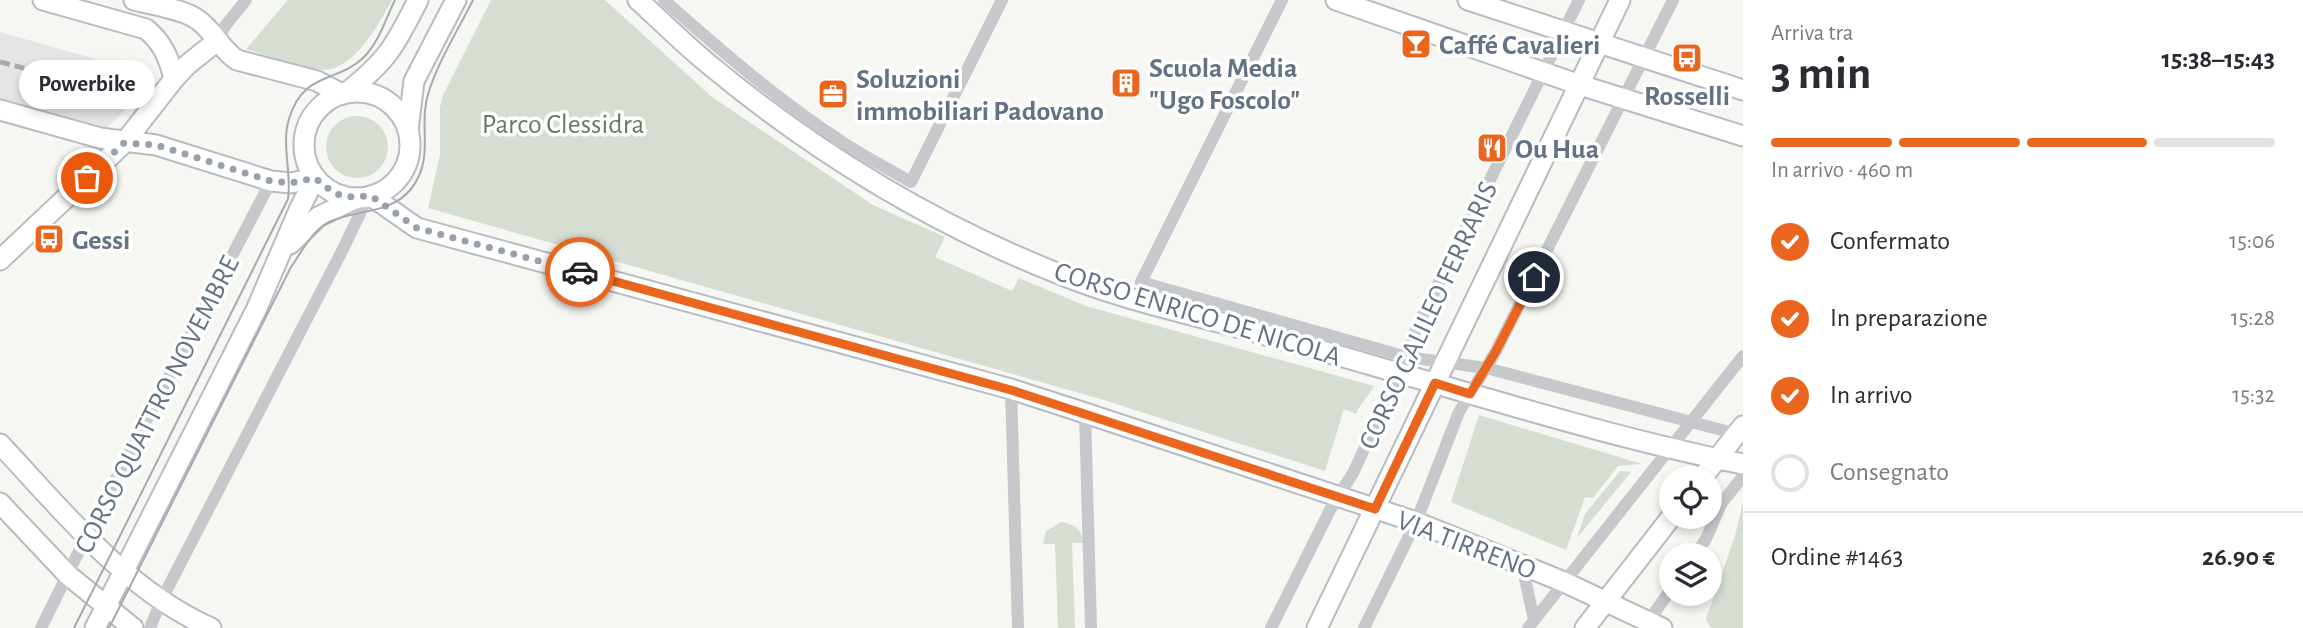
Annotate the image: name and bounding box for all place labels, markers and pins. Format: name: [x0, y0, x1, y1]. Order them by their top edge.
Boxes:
bar icon: Caffé Cavalieri: [1399, 27, 1433, 61]
place label: Caffé Cavalieri: [1439, 32, 1600, 60]
bus stop icon: Rosselli: [1670, 41, 1704, 75]
place label: Scuola Media "Ugo Foscolo": [1149, 55, 1300, 115]
callout: Powerbike: [19, 59, 155, 108]
place label: Soluzioni immobiliari Padovano: [856, 66, 1104, 126]
building icon: Scuola Media "Ugo Foscolo": [1109, 66, 1143, 100]
office icon: Soluzioni immobiliari Padovano: [816, 77, 850, 111]
place label: Rosselli: [1644, 83, 1730, 111]
restaurant icon: Ou Hua: [1475, 131, 1509, 165]
place label: Ou Hua: [1515, 136, 1599, 164]
pin: [57, 148, 117, 208]
bus stop icon: Gessi: [32, 222, 66, 256]
place label: Gessi: [72, 227, 130, 255]
pin: [1504, 247, 1564, 307]

